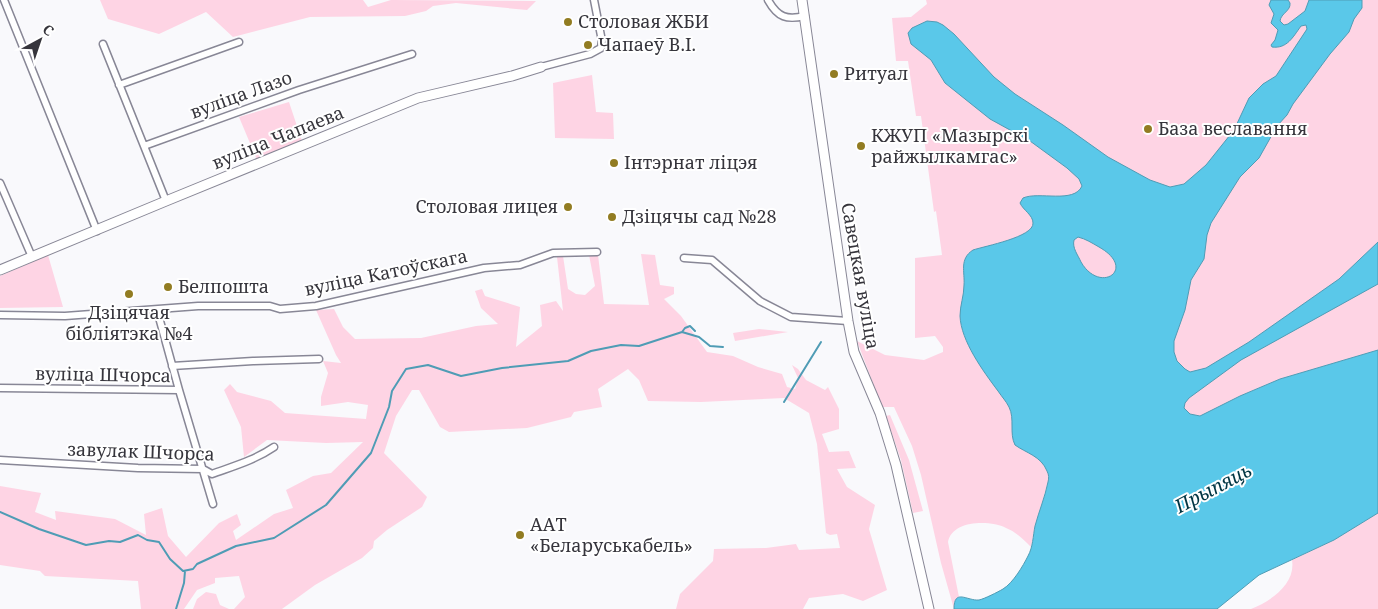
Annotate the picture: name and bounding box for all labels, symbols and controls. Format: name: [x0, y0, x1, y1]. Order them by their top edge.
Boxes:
place label: Столовая ЖБИ: [578, 9, 709, 33]
north arrow: [15, 15, 65, 65]
marker: Столовая ЖБИ: [562, 16, 574, 28]
text: С: [39, 19, 58, 40]
place label: Чапаеў В.І.: [598, 32, 696, 56]
marker: Чапаеў В.І.: [582, 39, 594, 51]
place label: Ритуал: [844, 61, 908, 85]
street label: вуліца Лазо: [186, 65, 295, 124]
marker: Ритуал: [828, 68, 840, 80]
street label: вуліца Чапаева: [208, 100, 347, 174]
place label: База веславання: [1158, 116, 1307, 140]
place label: КЖУП «Мазырскі райжылкамгас»: [871, 123, 1029, 168]
marker: База веславання: [1142, 123, 1154, 135]
marker: КЖУП «Мазырскі райжылкамгас»: [855, 140, 867, 152]
place label: Інтэрнат ліцэя: [624, 150, 757, 174]
marker: Інтэрнат ліцэя: [608, 157, 620, 169]
place label: Столовая лицея: [415, 194, 558, 218]
marker: Столовая лицея: [562, 201, 574, 213]
street label: Савецкая вуліца: [836, 201, 886, 351]
place label: Дзіцячы сад №28: [622, 204, 777, 228]
marker: Дзіцячы сад №28: [606, 211, 618, 223]
street label: вуліца Катоўскага: [302, 243, 469, 301]
place label: Белпошта: [178, 274, 269, 298]
marker: Белпошта: [162, 281, 174, 293]
marker: Дзіцячая бібліятэка №4: [123, 288, 135, 300]
place label: Дзіцячая бібліятэка №4: [65, 300, 193, 345]
street label: вуліца Шчорса: [35, 361, 171, 387]
street label: завулак Шчорса: [67, 436, 215, 466]
water label: Прыпяць: [1169, 457, 1256, 520]
place label: ААТ «Беларуськабель»: [530, 512, 693, 557]
marker: ААТ «Беларуськабель»: [514, 529, 526, 541]

